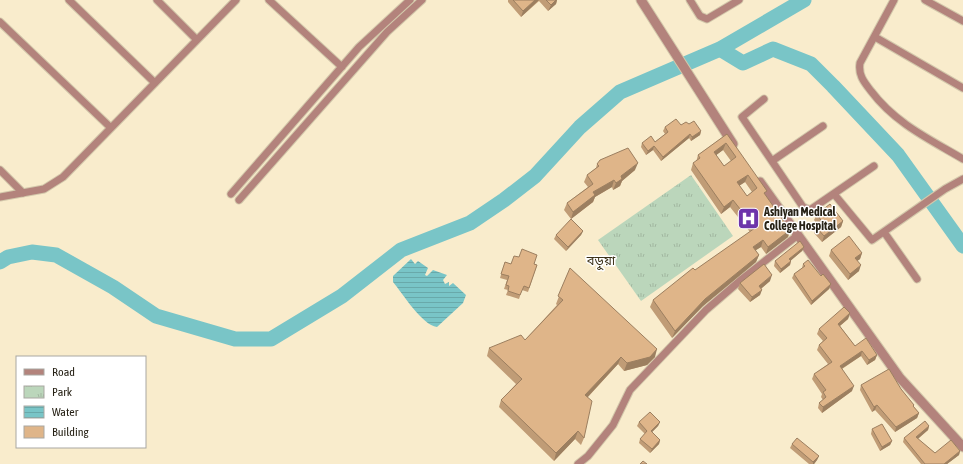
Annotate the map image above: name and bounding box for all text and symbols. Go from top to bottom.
place label: Ashiyan Medical College Hospital [763,205,837,233]
hospital icon: Ashiyan Medical College Hospital [735,206,761,232]
district label: বড়ুয়া [586,253,616,271]
legend [16,356,146,448]
text: Road [52,365,75,379]
text: Park [52,385,73,399]
text: Water [52,405,79,419]
text: Building [52,425,90,439]

